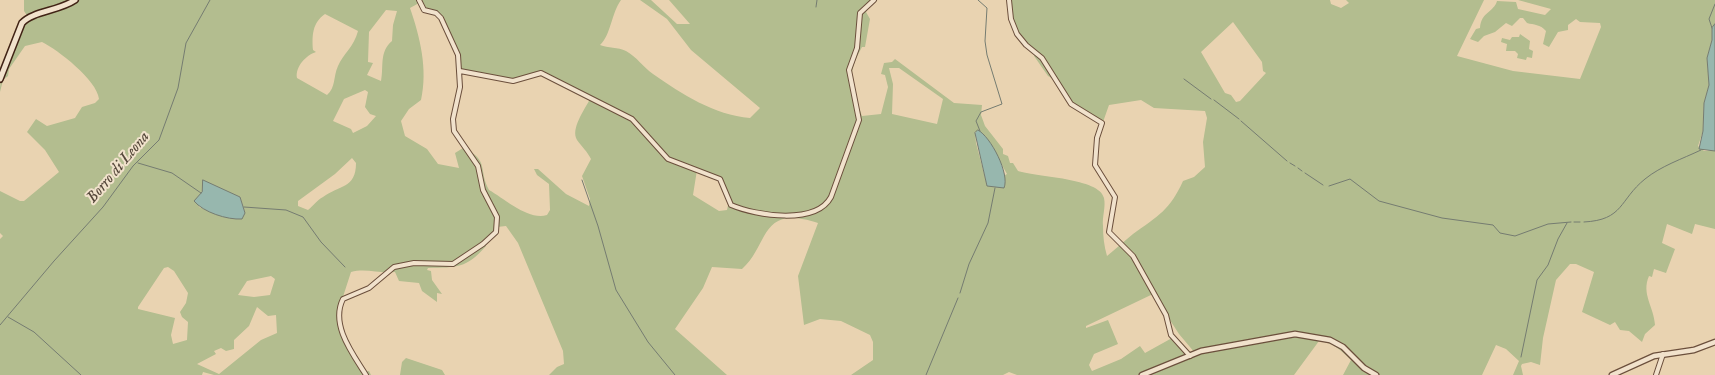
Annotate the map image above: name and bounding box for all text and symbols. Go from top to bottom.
water label: Borro di Leona [83,128,155,208]

